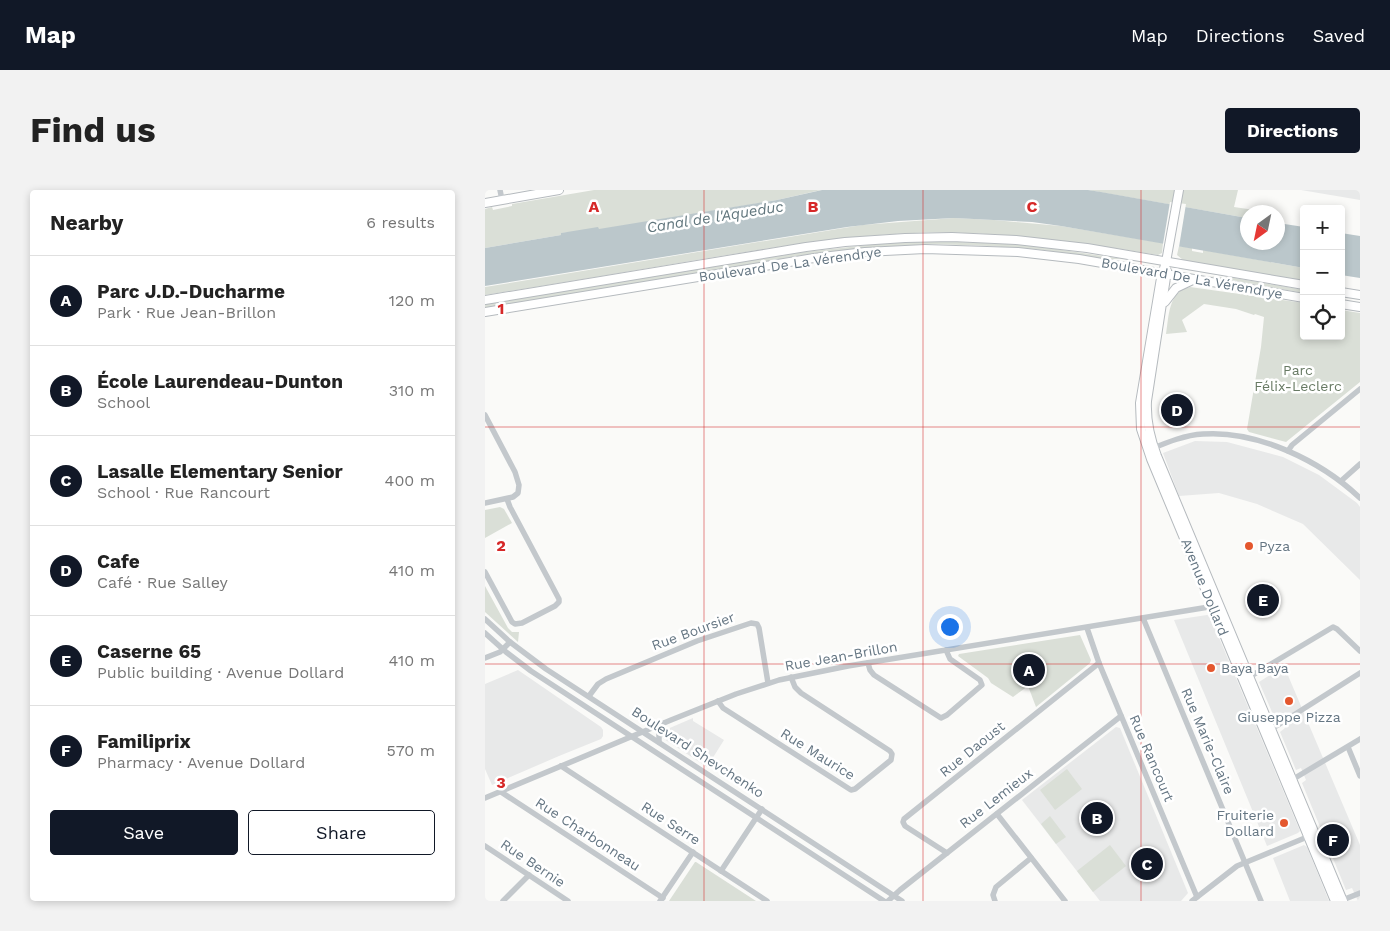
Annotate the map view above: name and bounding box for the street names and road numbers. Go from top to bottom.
street label: Boulevard De La Vérendrye [698,243,882,285]
street label: Boulevard De La Vérendrye [1100,254,1284,302]
street label: Avenue Dollard [1178,536,1232,638]
street label: Rue Boursier [649,608,737,653]
street label: Rue Jean-Brillon [783,638,899,674]
street label: Rue Marie-Claire [1178,685,1238,797]
street label: Boulevard Shevchenko [629,703,767,801]
street label: Rue Rancourt [1127,712,1178,804]
street label: Rue Daoust [936,718,1008,780]
street label: Rue Maurice [778,725,858,783]
street label: Rue Lemieux [956,765,1036,831]
street label: Rue Charbonneau [533,794,643,874]
street label: Rue Serre [639,798,703,848]
street label: Rue Bernie [498,836,568,890]

